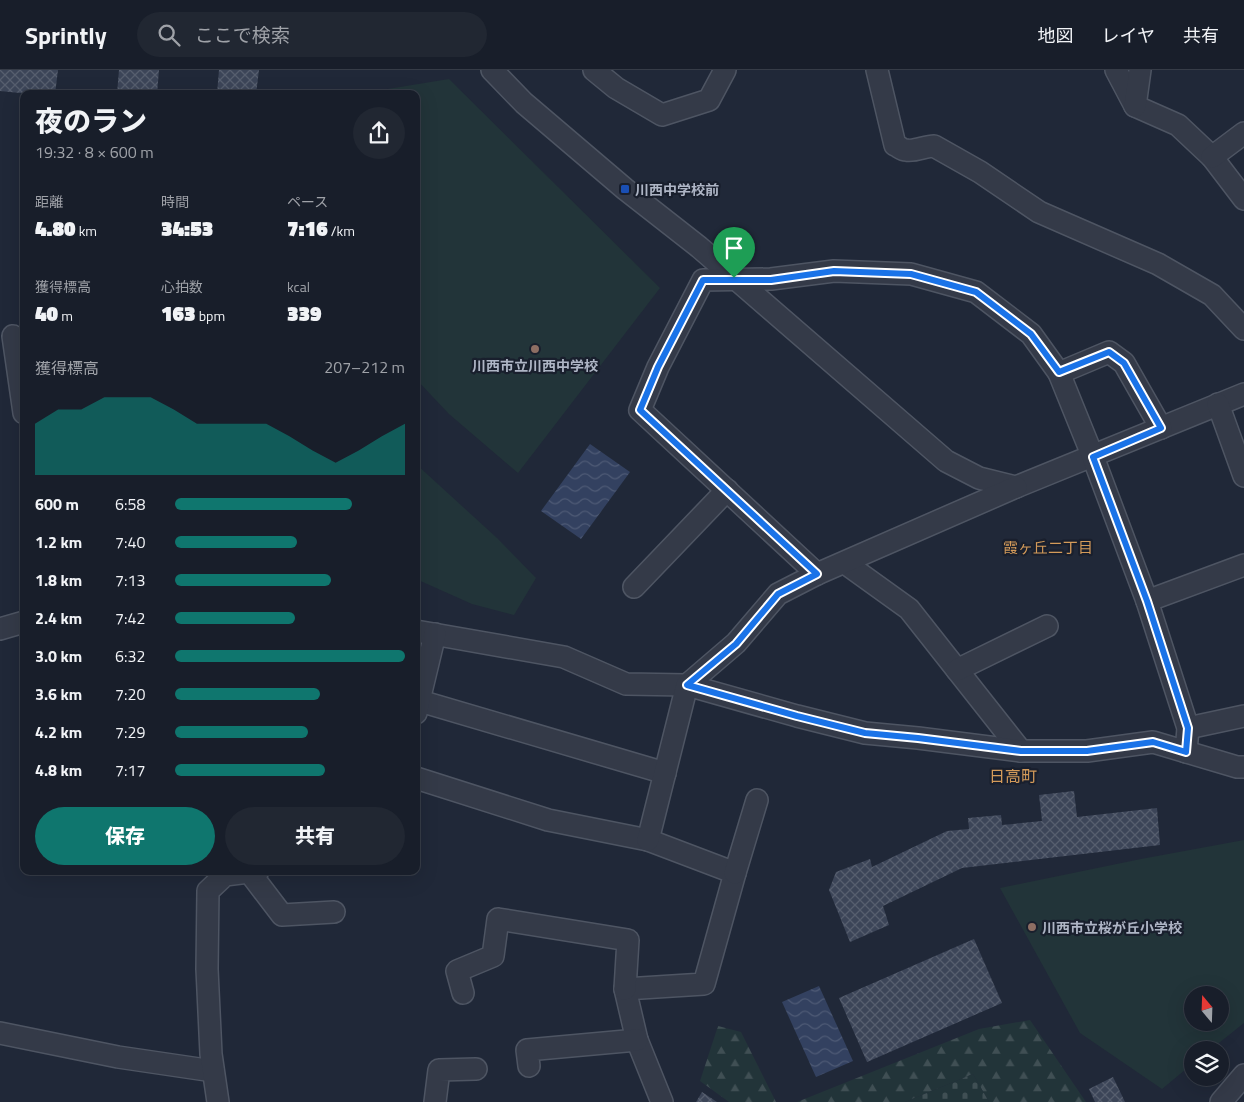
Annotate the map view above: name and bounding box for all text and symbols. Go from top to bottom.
search box [137,12,487,57]
text: Sprintly [25,17,107,53]
text: ここで検索 [195,20,290,49]
icon: search [155,21,183,49]
text: 地図 [1038,22,1074,49]
text: レイヤ [1102,22,1155,49]
text: 共有 [1183,22,1219,49]
text: 夜のラン [35,99,147,142]
button: share [353,107,405,159]
text: 19:32 · 8 × 600 m [35,140,154,164]
place label: 川西中学校前 [635,179,719,200]
marker: 川西中学校前 [619,183,631,195]
text: 距離 [35,191,63,212]
text: 時間 [161,191,189,212]
text: ペース [287,191,328,212]
text: 4.80 [35,212,76,244]
text: 34:53 [161,212,213,244]
text: 7:16 [287,212,328,244]
text: km [76,220,97,241]
text: /km [328,220,355,241]
pin [713,227,755,278]
icon: arrive [720,234,748,262]
text: 獲得標高 [35,276,91,297]
text: 心拍数 [161,276,203,297]
text: kcal [287,276,310,297]
text: 40 [35,297,58,329]
text: 163 [161,297,196,329]
text: 339 [287,297,322,329]
text: m [58,305,73,326]
text: bpm [196,305,225,326]
marker: 川西市立川西中学校 [529,343,541,355]
text: 207–212 m [324,355,405,379]
place label: 川西市立川西中学校 [472,355,598,376]
text: 獲得標高 [35,356,99,380]
text: 600 m [35,492,79,516]
text: 6:58 [115,492,145,516]
text: 1.2 km [35,530,82,554]
text: 7:40 [115,530,145,554]
district label: 霞ヶ丘二丁目 [1003,536,1093,559]
text: 1.8 km [35,568,82,592]
text: 7:13 [115,568,145,592]
text: 2.4 km [35,606,82,630]
text: 7:42 [115,606,145,630]
text: 3.0 km [35,644,82,668]
text: 6:32 [115,644,145,668]
text: 3.6 km [35,682,82,706]
text: 7:20 [115,682,145,706]
text: 4.2 km [35,720,82,744]
text: 7:29 [115,720,145,744]
text: 4.8 km [35,758,82,782]
text: 7:17 [115,758,145,782]
district label: 日高町 [989,764,1037,788]
button: 保存 [35,807,215,865]
button: 共有 [225,807,405,865]
place label: 川西市立桜が丘小学校 [1042,917,1182,938]
marker: 川西市立桜が丘小学校 [1026,921,1038,933]
north arrow [1184,986,1229,1031]
map controls [1184,986,1229,1086]
button: layers [1184,1041,1229,1086]

